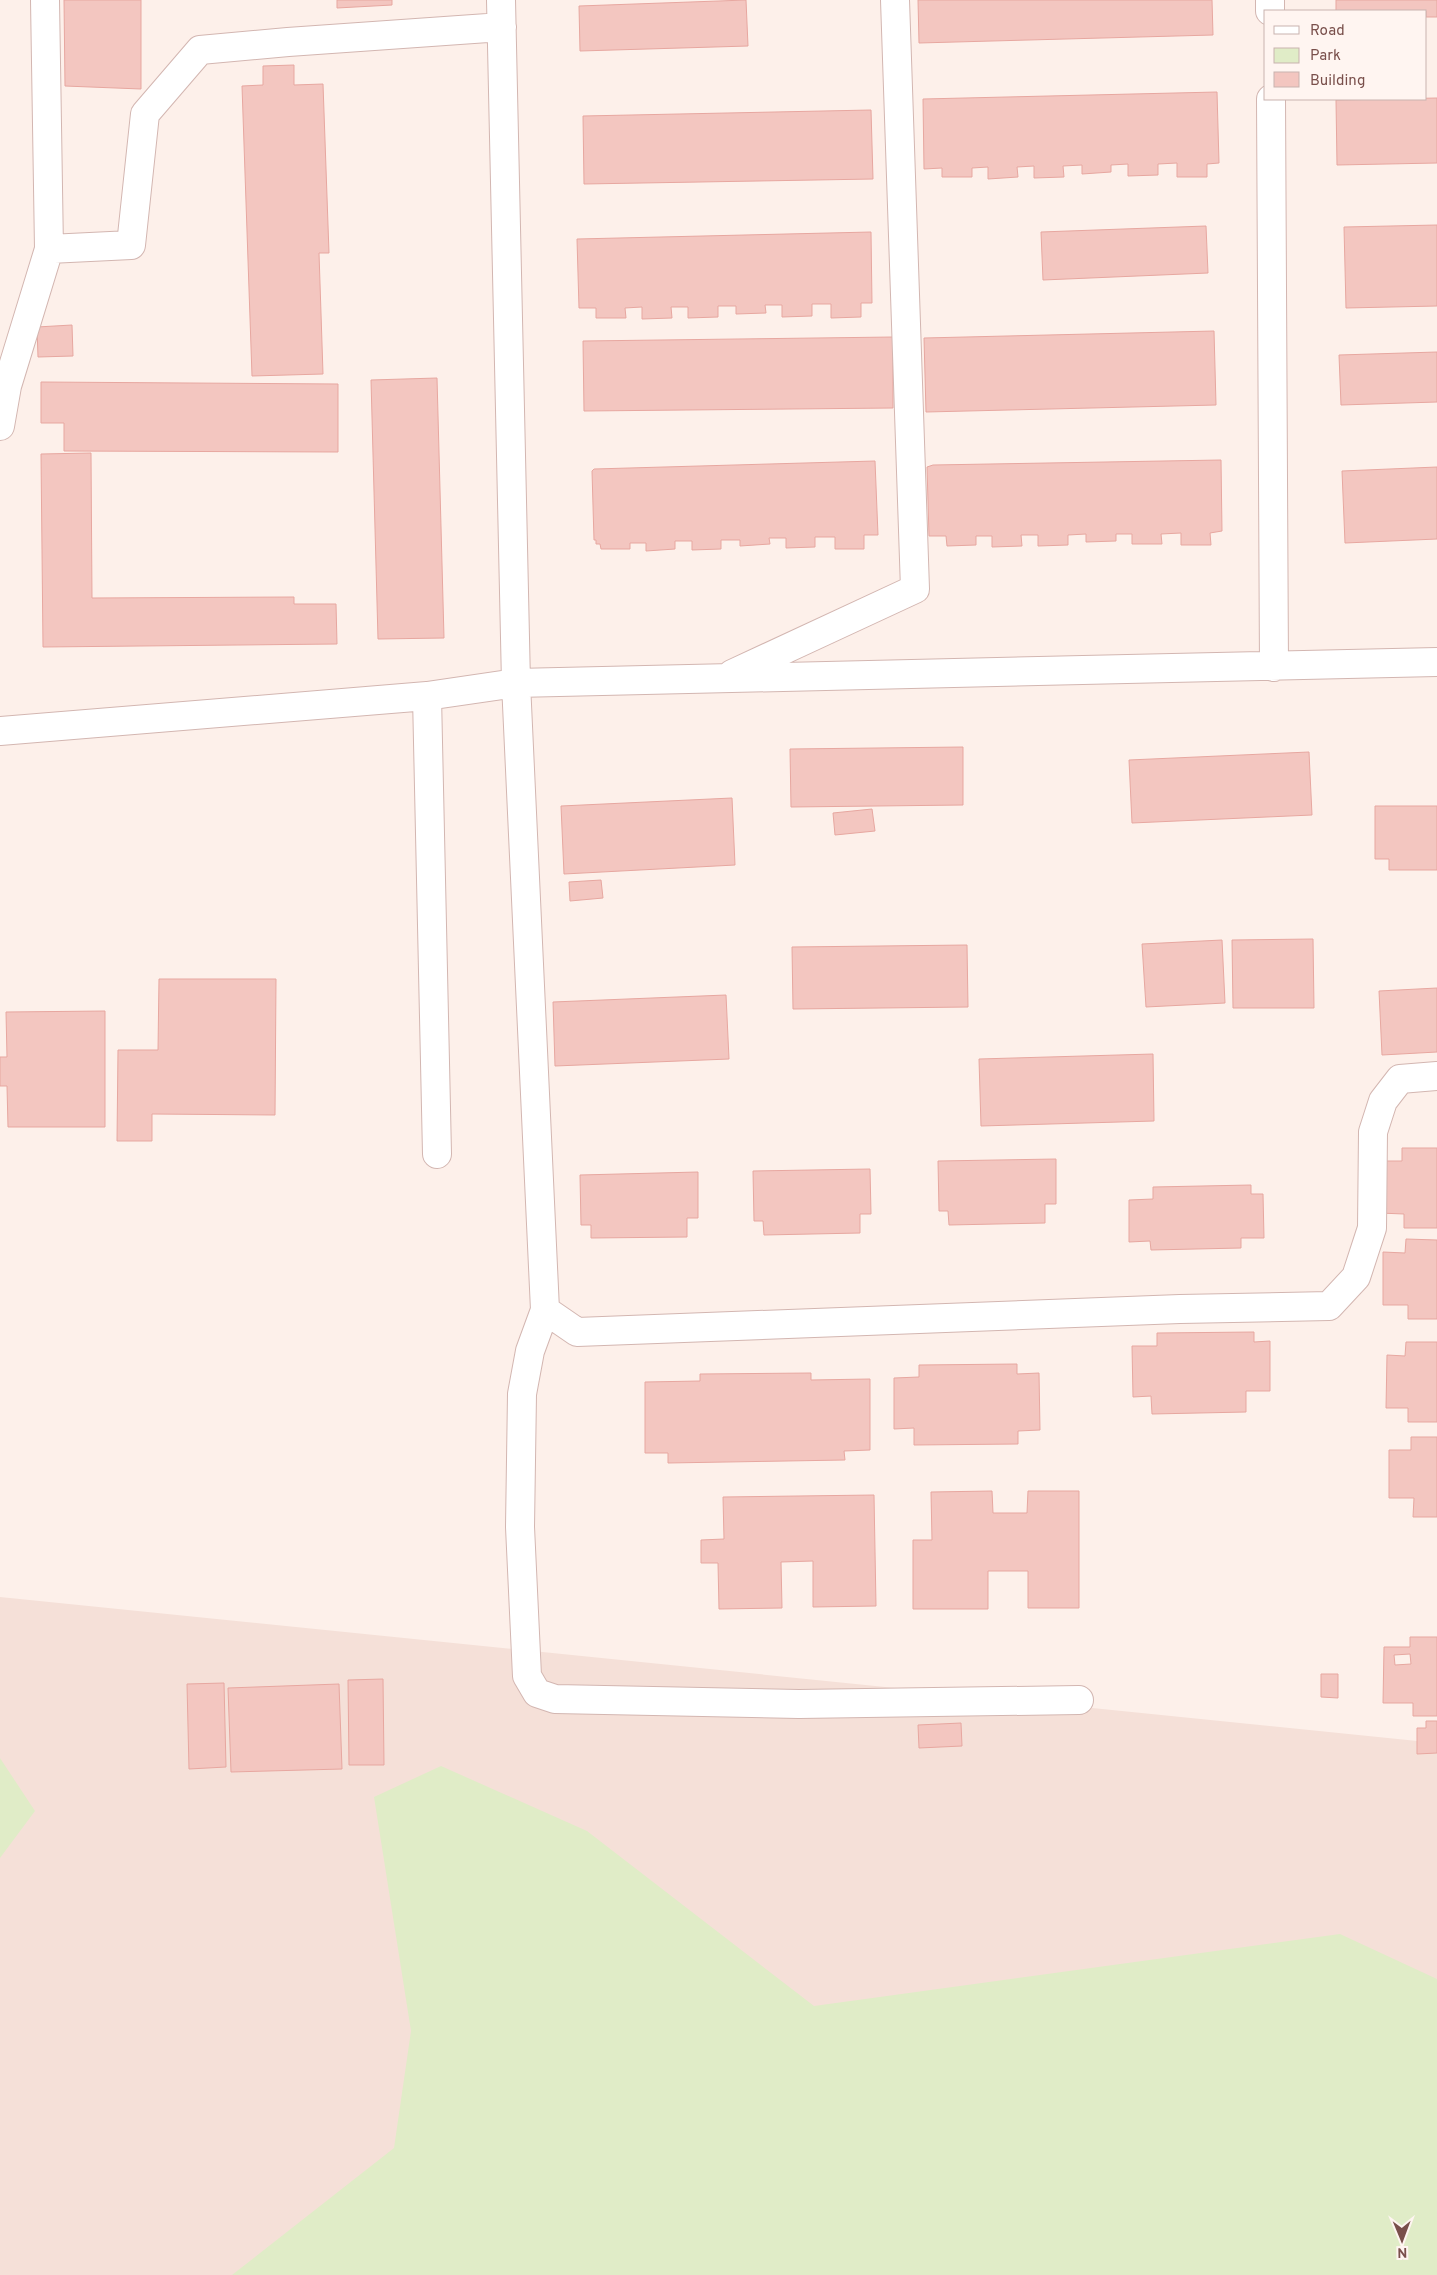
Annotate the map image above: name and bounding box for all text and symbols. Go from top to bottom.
legend [1264,10,1427,100]
text: Road [1310,22,1345,41]
text: Park [1310,47,1341,66]
text: Building [1310,72,1365,91]
north arrow [1377,2215,1427,2265]
text: N [1397,2243,1407,2260]

